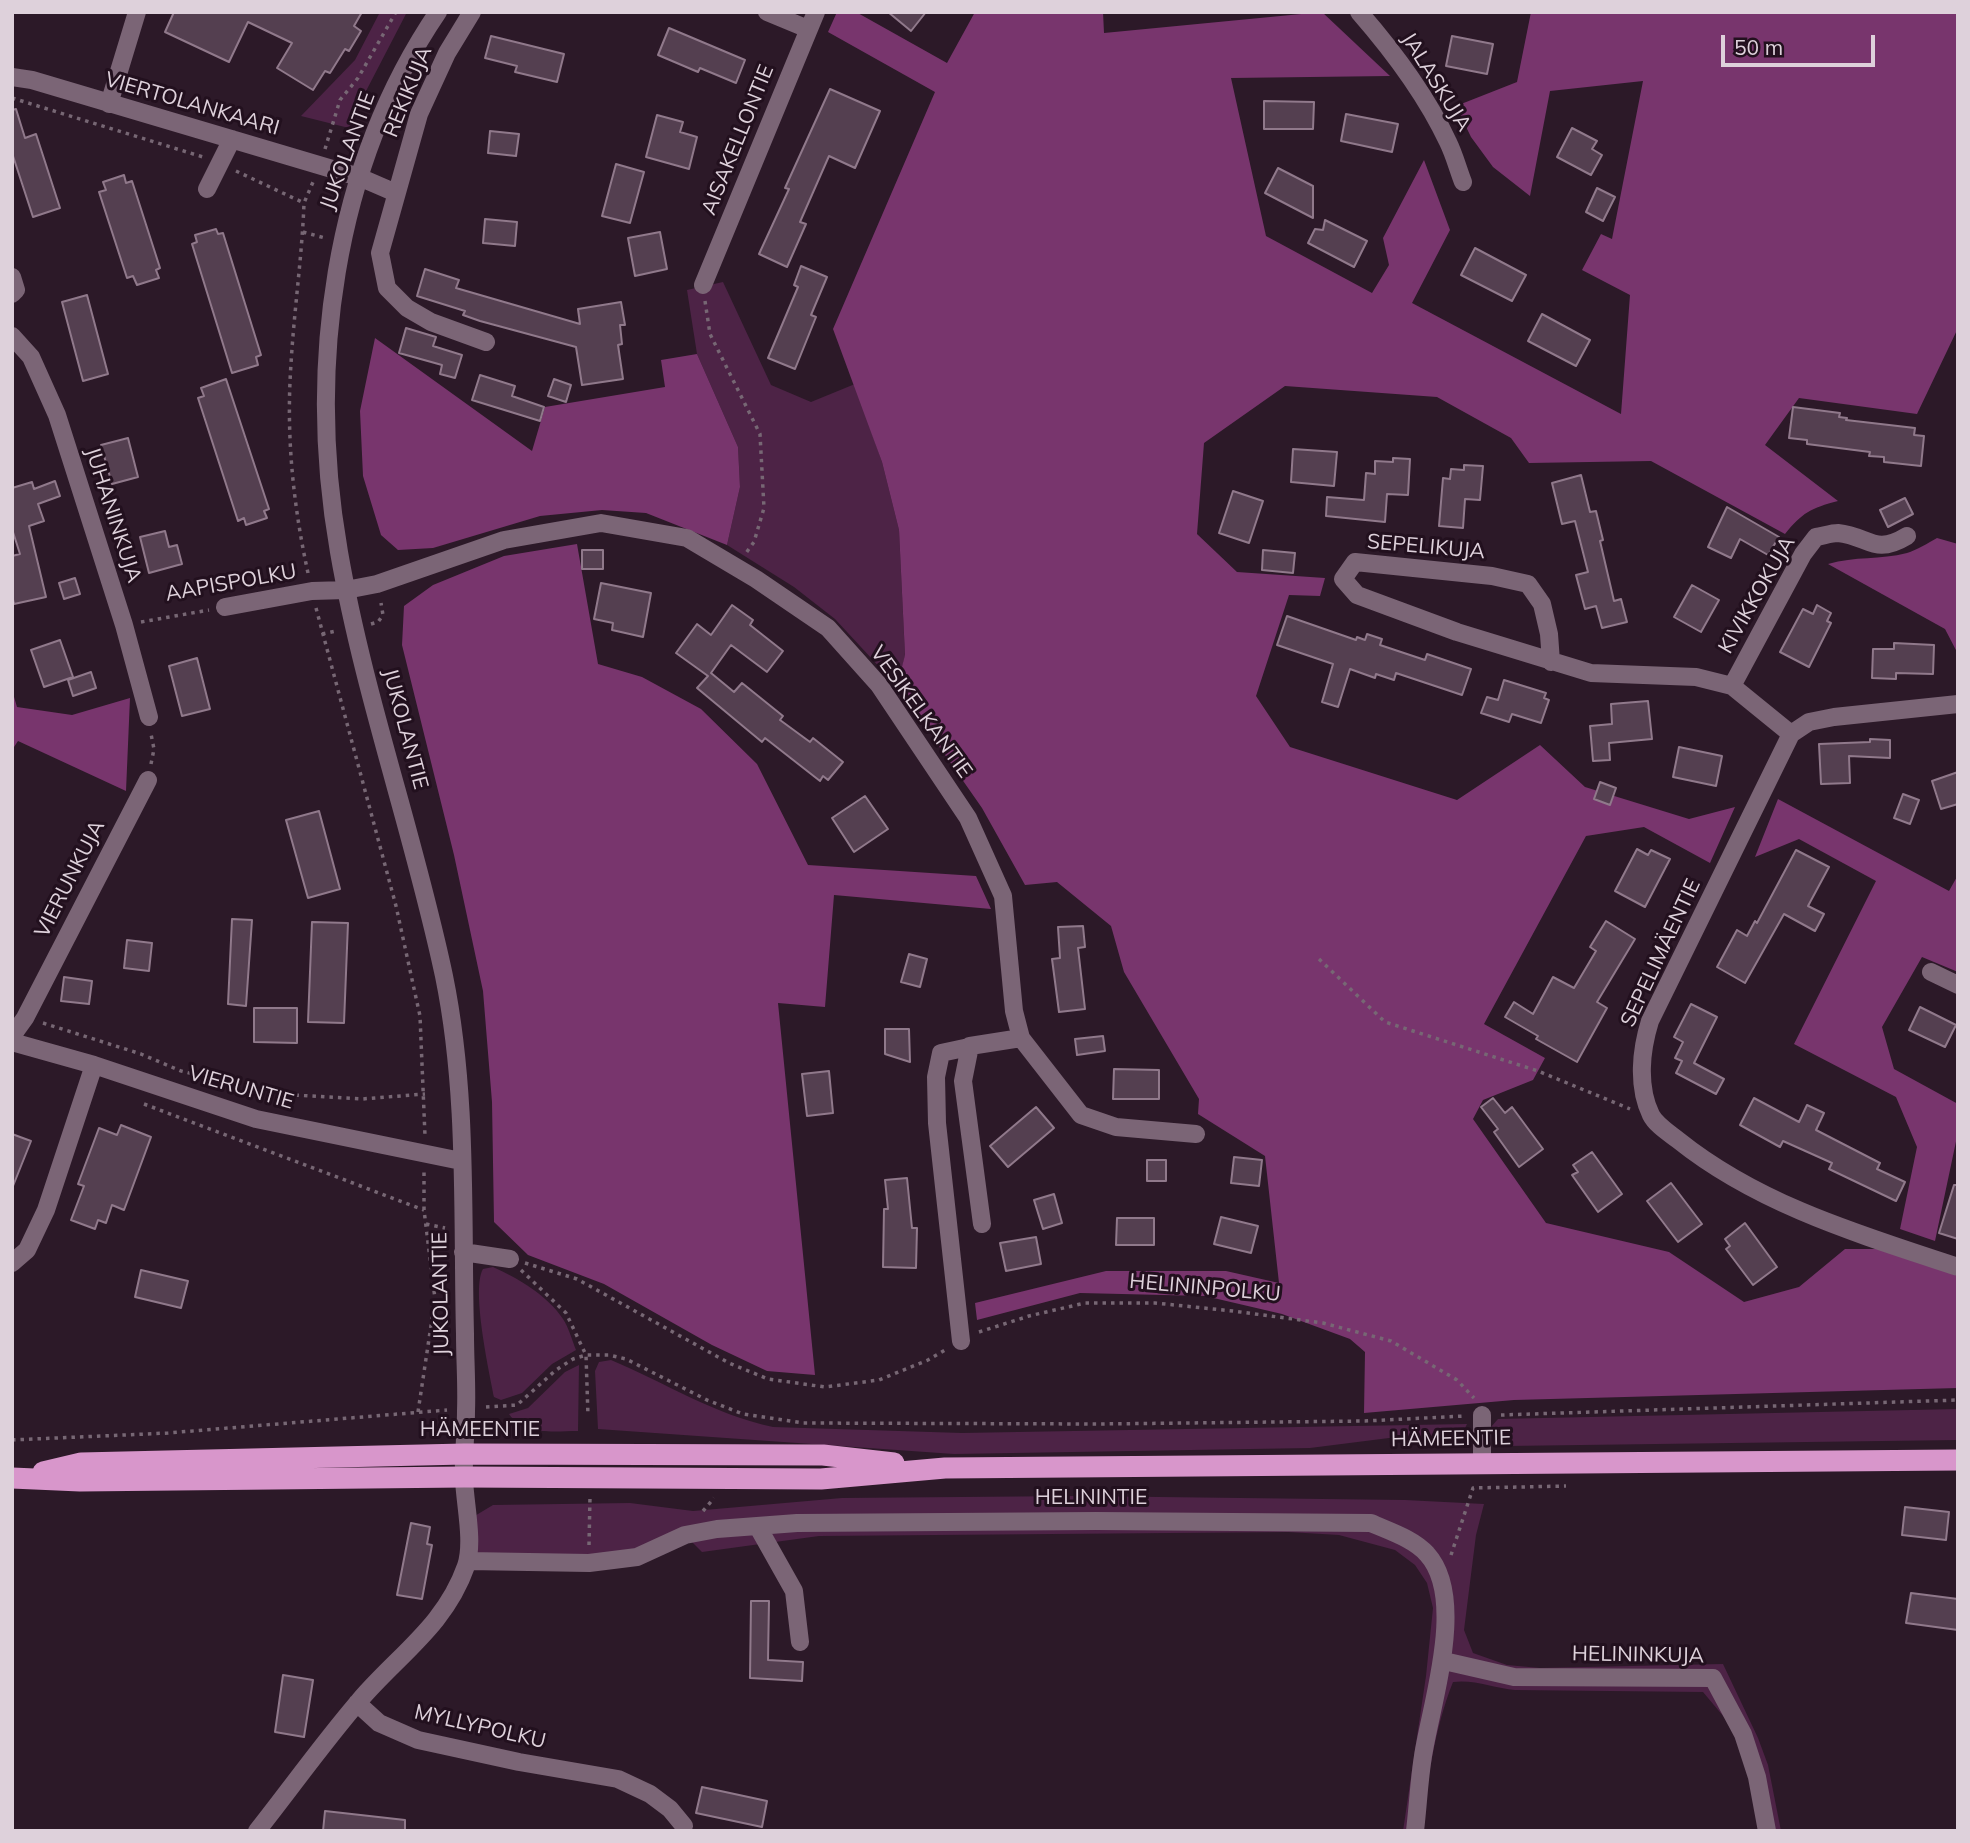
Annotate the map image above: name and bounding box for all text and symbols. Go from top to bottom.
scale bar [1725,21,1879,65]
street label: JALASKUJA [1396,28,1476,136]
text: 50 m [1734,34,1783,60]
street label: REKIKUJA [378,43,438,141]
street label: AISAKELLONTIE [696,61,780,219]
street label: VIERTOLANKAARI [102,67,282,141]
street label: JUKOLANTIE [315,89,381,213]
street label: JUHANINKUJA [79,444,147,586]
street label: SEPELIKUJA [1366,529,1486,565]
street label: KIVIKKOKUJA [1713,532,1801,658]
street label: AAPISPOLKU [163,559,299,607]
street label: VESIKELKANTIE [865,641,977,783]
street label: JUKOLANTIE [377,666,433,792]
street label: VIERUNKUJA [30,816,110,942]
street label: SEPELIMÄENTIE [1616,875,1706,1031]
street label: VIERUNTIE [185,1061,297,1115]
street label: JUKOLANTIE [427,1232,455,1356]
street label: HELININPOLKU [1128,1269,1282,1307]
street label: HÄMEENTIE [420,1417,540,1443]
street label: HÄMEENTIE [1391,1425,1511,1453]
street label: HELININTIE [1035,1485,1147,1511]
street label: HELININKUJA [1572,1641,1704,1669]
street label: MYLLYPOLKU [412,1700,548,1754]

